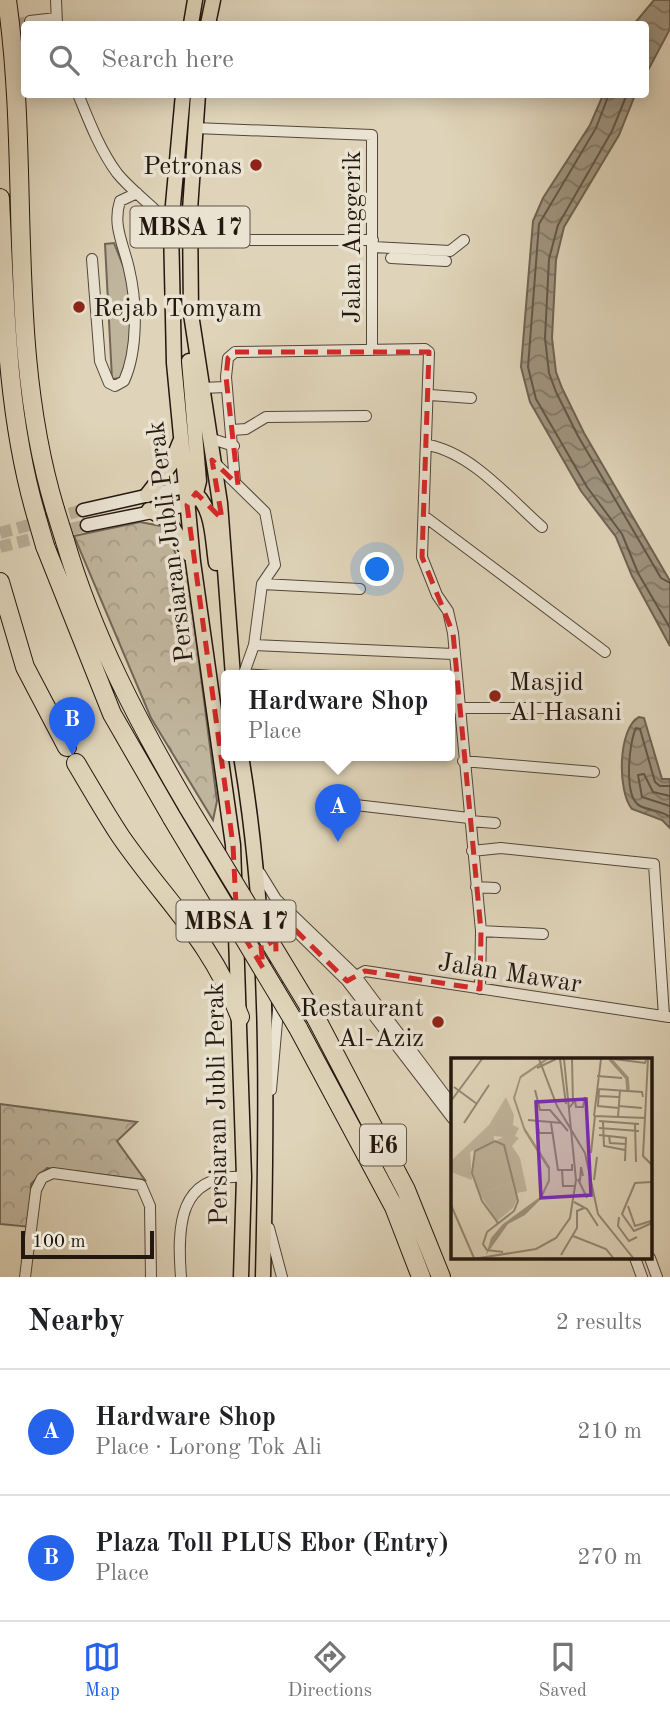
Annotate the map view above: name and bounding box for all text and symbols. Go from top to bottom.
search box [21,21,649,98]
icon: search [45,41,83,79]
text: Search here [101,47,234,73]
street label: Jalan Anggerik [340,150,366,324]
place label: Petronas [143,154,242,180]
marker: Petronas [248,157,264,173]
road number: MBSA 17 [130,207,249,248]
place label: Rejab Tomyam [93,296,262,322]
marker: Rejab Tomyam [71,299,87,315]
street label: Persiaran Jubli Perak [143,420,199,664]
your location [360,552,394,586]
popup [221,670,455,761]
place label: Masjid Al Hasani [509,670,622,726]
marker: Masjid Al Hasani [487,688,503,704]
text: Hardware Shop [248,689,428,715]
pin: B [49,697,95,755]
text: Place [248,720,301,743]
pin: A [315,784,361,842]
road number: MBSA 17 [176,901,296,942]
street label: Jalan Mawar [436,950,584,998]
street label: Persiaran Jubli Perak [203,982,233,1226]
place label: Restaurant Al-Aziz [300,996,424,1052]
marker: Restaurant Al-Aziz [430,1014,446,1030]
inset map [451,1058,652,1260]
road number: E6 [360,1125,406,1166]
scale bar [21,1228,154,1260]
text: 100 m [32,1233,85,1252]
text: Nearby [28,1307,125,1337]
text: 2 results [556,1311,642,1334]
text: Hardware Shop [95,1405,276,1431]
text: A [42,1420,60,1443]
text: 210 m [577,1420,642,1443]
text: Place · Lorong Tok Ali [95,1436,322,1459]
text: Plaza Toll PLUS Ebor (Entry) [95,1531,449,1557]
text: B [43,1546,59,1569]
text: 270 m [577,1546,642,1569]
text: Place [95,1562,149,1585]
tab: Map [83,1638,121,1703]
tab: Directions [288,1638,372,1703]
tab: Saved [538,1638,587,1703]

